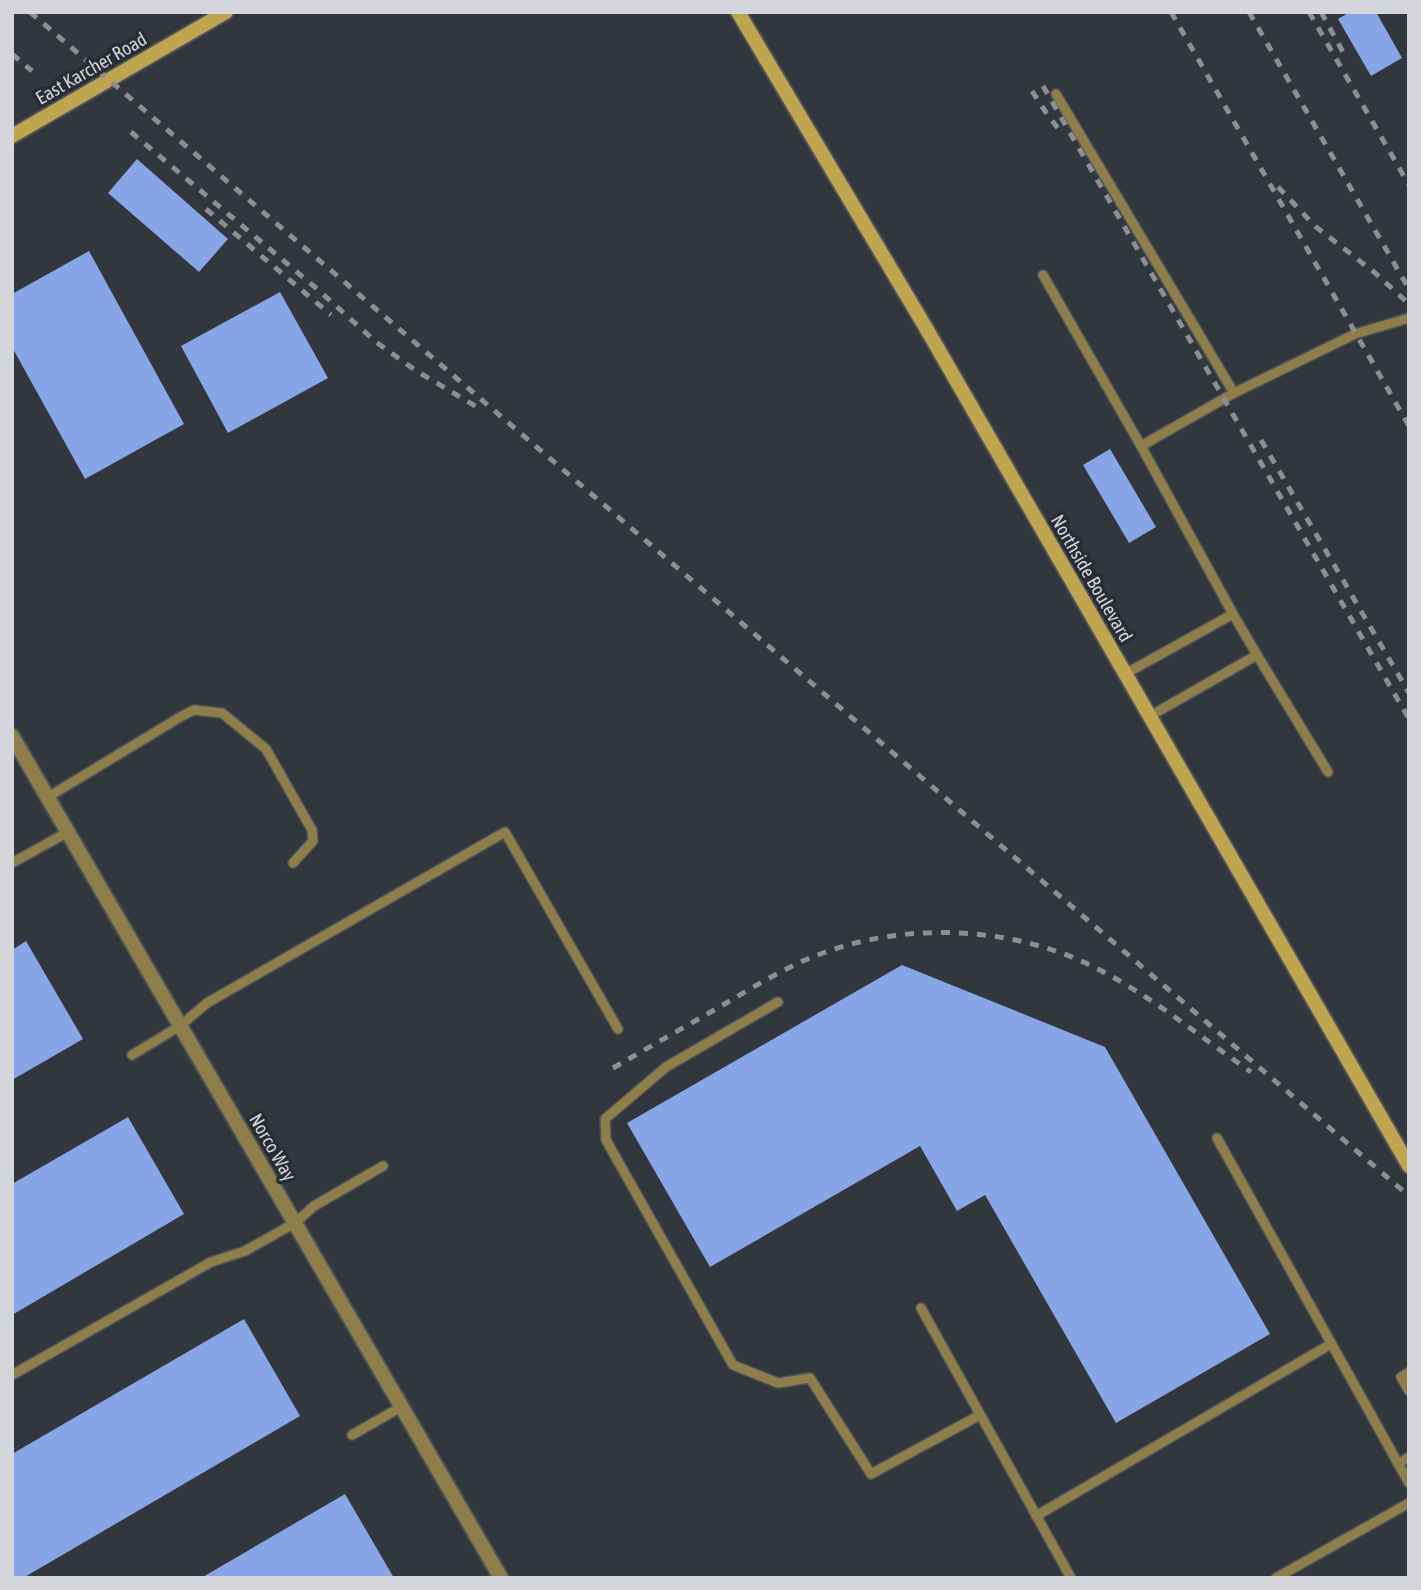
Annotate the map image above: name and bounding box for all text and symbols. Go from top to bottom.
street label: East Karcher Road [32,27,150,109]
street label: Northside Boulevard [1047,511,1137,645]
street label: Norco Way [245,1109,301,1185]

